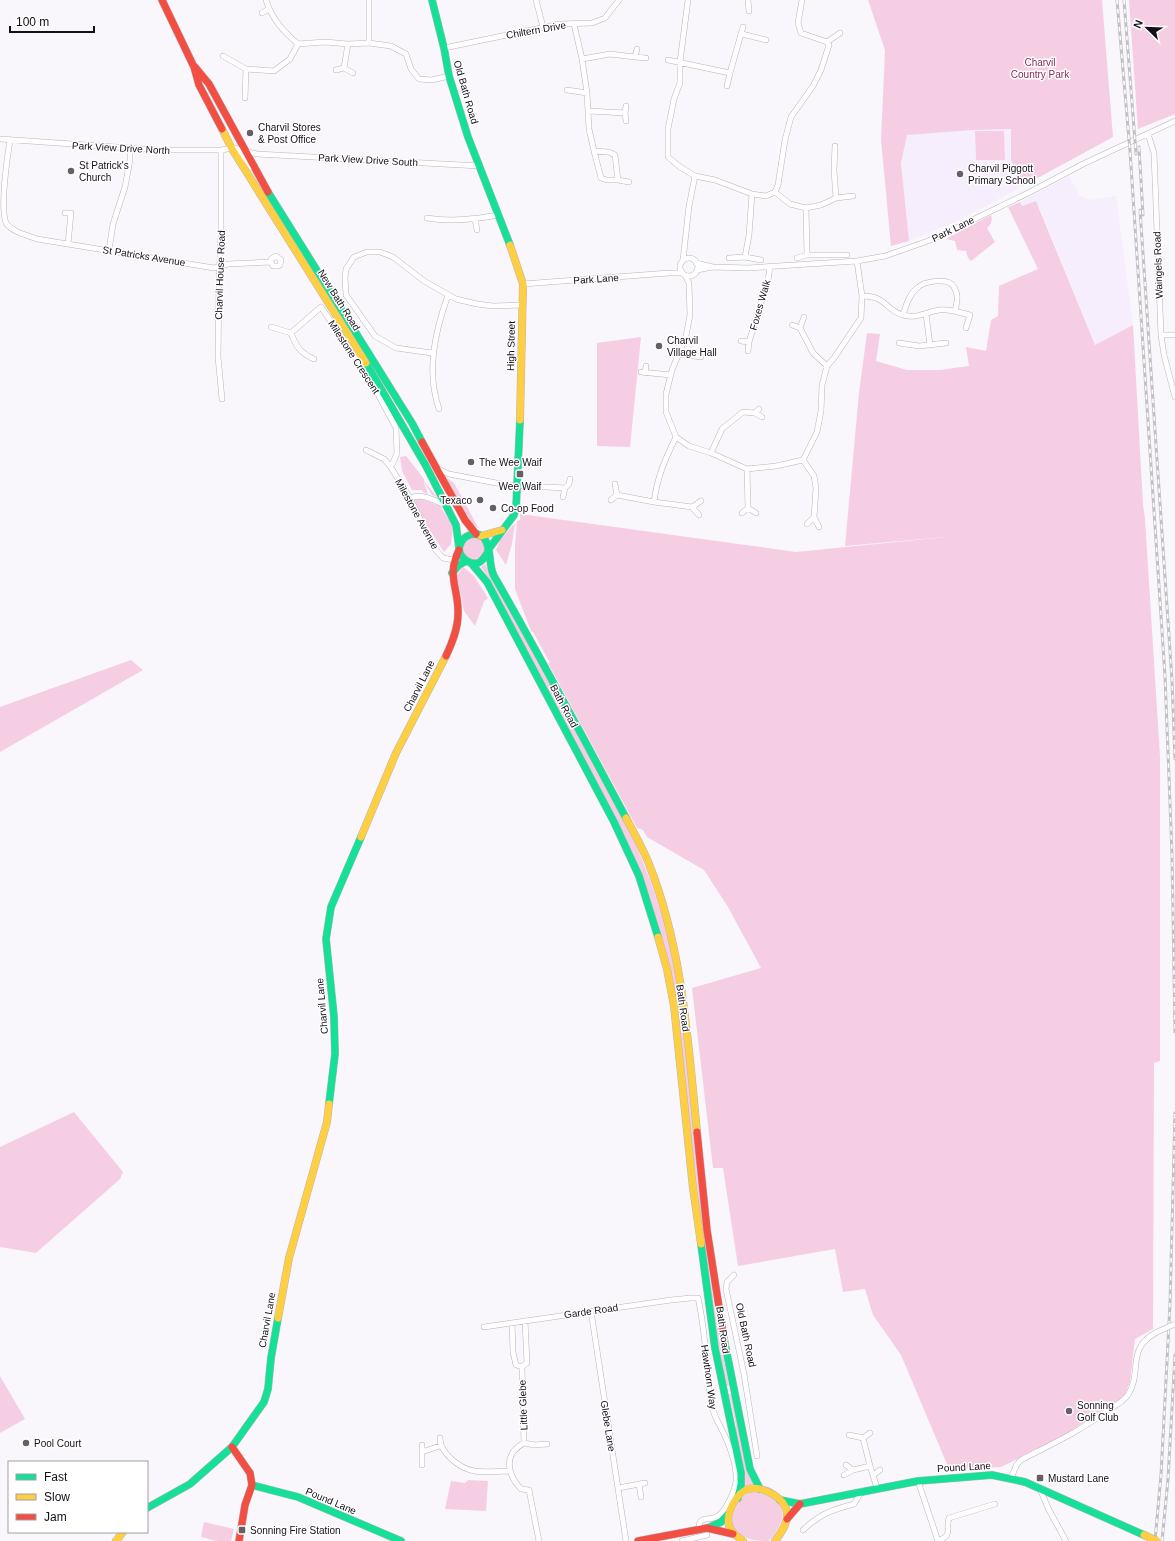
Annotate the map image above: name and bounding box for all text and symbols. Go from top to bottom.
scale bar [10,8,94,34]
north arrow [1127,8,1167,48]
text: 100 m [16,15,49,29]
text: N [1131,18,1145,30]
street label: Chiltern Drive [505,19,567,41]
park label: Charvil Country Park [1011,57,1070,80]
street label: Old Bath Road [452,59,480,125]
place label: Charvil Stores & Post Office [258,122,321,145]
marker: Charvil Stores & Post Office [245,128,255,138]
street label: Park View Drive North [72,140,170,156]
street label: Park View Drive South [318,152,418,168]
place label: St Patrick's Church [79,160,129,183]
place label: Charvil Piggott Primary School [968,163,1036,186]
marker: St Patrick's Church [66,166,76,176]
marker: Charvil Piggott Primary School [955,169,965,179]
street label: Park Lane [930,214,976,244]
street label: Charvil House Road [213,230,227,320]
street label: Waingels Road [1151,231,1165,299]
street label: St Patricks Avenue [102,244,187,268]
street label: New Bath Road [316,267,362,333]
street label: Park Lane [573,272,620,286]
street label: Foxes Walk [748,278,773,331]
street label: Milestone Crescent [326,318,382,396]
street label: High Street [505,321,517,371]
place label: Charvil Village Hall [667,335,717,358]
marker: Charvil Village Hall [654,341,664,351]
marker: The Wee Waif [466,457,476,467]
place label: The Wee Waif [479,457,542,468]
marker: Wee Waif [515,469,525,479]
street label: Milestone Avenue [393,477,441,551]
place label: Wee Waif [499,481,542,492]
place label: Texaco [440,495,472,506]
marker: Texaco [475,495,485,505]
marker: Co-op Food [488,503,498,513]
place label: Co-op Food [501,503,554,514]
street label: Charvil Lane [401,658,437,714]
street label: Bath Road [548,683,580,729]
street label: Charvil Lane [314,977,330,1034]
street label: Bath Road [674,984,692,1032]
street label: Charvil Lane [257,1291,277,1349]
street label: Garde Road [563,1302,619,1320]
street label: Old Bath Road [734,1302,758,1368]
street label: Bath Road [714,1306,732,1354]
street label: Hawthorn Way [699,1344,719,1410]
street label: Little Glebe [517,1379,529,1430]
street label: Glebe Lane [599,1400,618,1453]
place label: Sonning Golf Club [1077,1400,1119,1423]
marker: Sonning Golf Club [1064,1406,1074,1416]
marker: Pool Court [21,1438,31,1448]
place label: Pool Court [34,1438,81,1449]
street label: Pound Lane [937,1460,992,1474]
legend [8,1461,148,1533]
text: Fast [44,1470,68,1484]
marker: Mustard Lane [1035,1473,1045,1483]
place label: Mustard Lane [1048,1473,1110,1484]
street label: Pound Lane [304,1485,358,1517]
text: Slow [44,1490,70,1504]
text: Jam [44,1510,67,1524]
marker: Sonning Fire Station [237,1525,247,1535]
place label: Sonning Fire Station [250,1525,341,1536]

